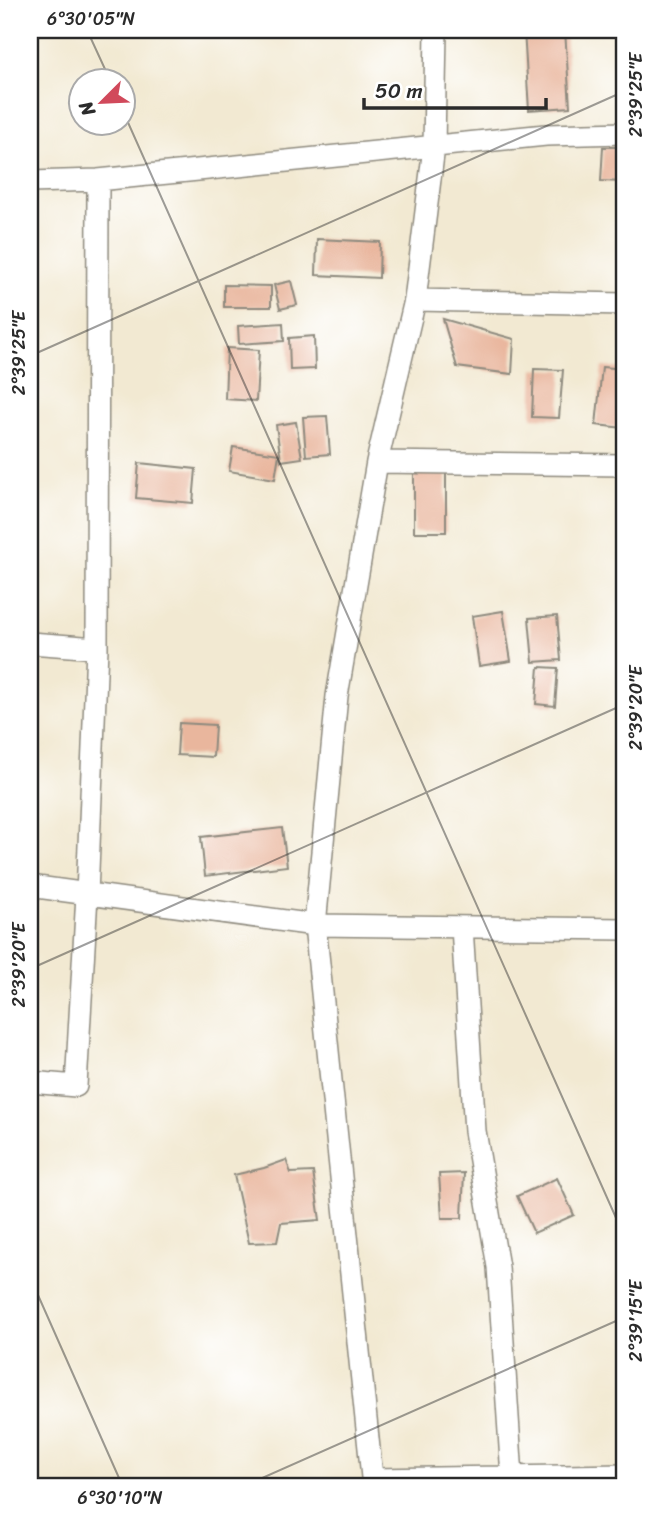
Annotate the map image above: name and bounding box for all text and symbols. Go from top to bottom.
text: 6°30'05"N [47,3,136,35]
text: 2°39'25"E [620,52,652,137]
north arrow [66,66,136,136]
scale bar [364,66,546,110]
text: 50 m [375,72,423,110]
text: N [69,95,105,122]
text: 2°39'25"E [3,310,35,395]
text: 2°39'20"E [620,665,652,750]
text: 2°39'20"E [3,922,35,1007]
text: 2°39'15"E [620,1279,652,1362]
text: 6°30'10"N [78,1482,163,1514]

